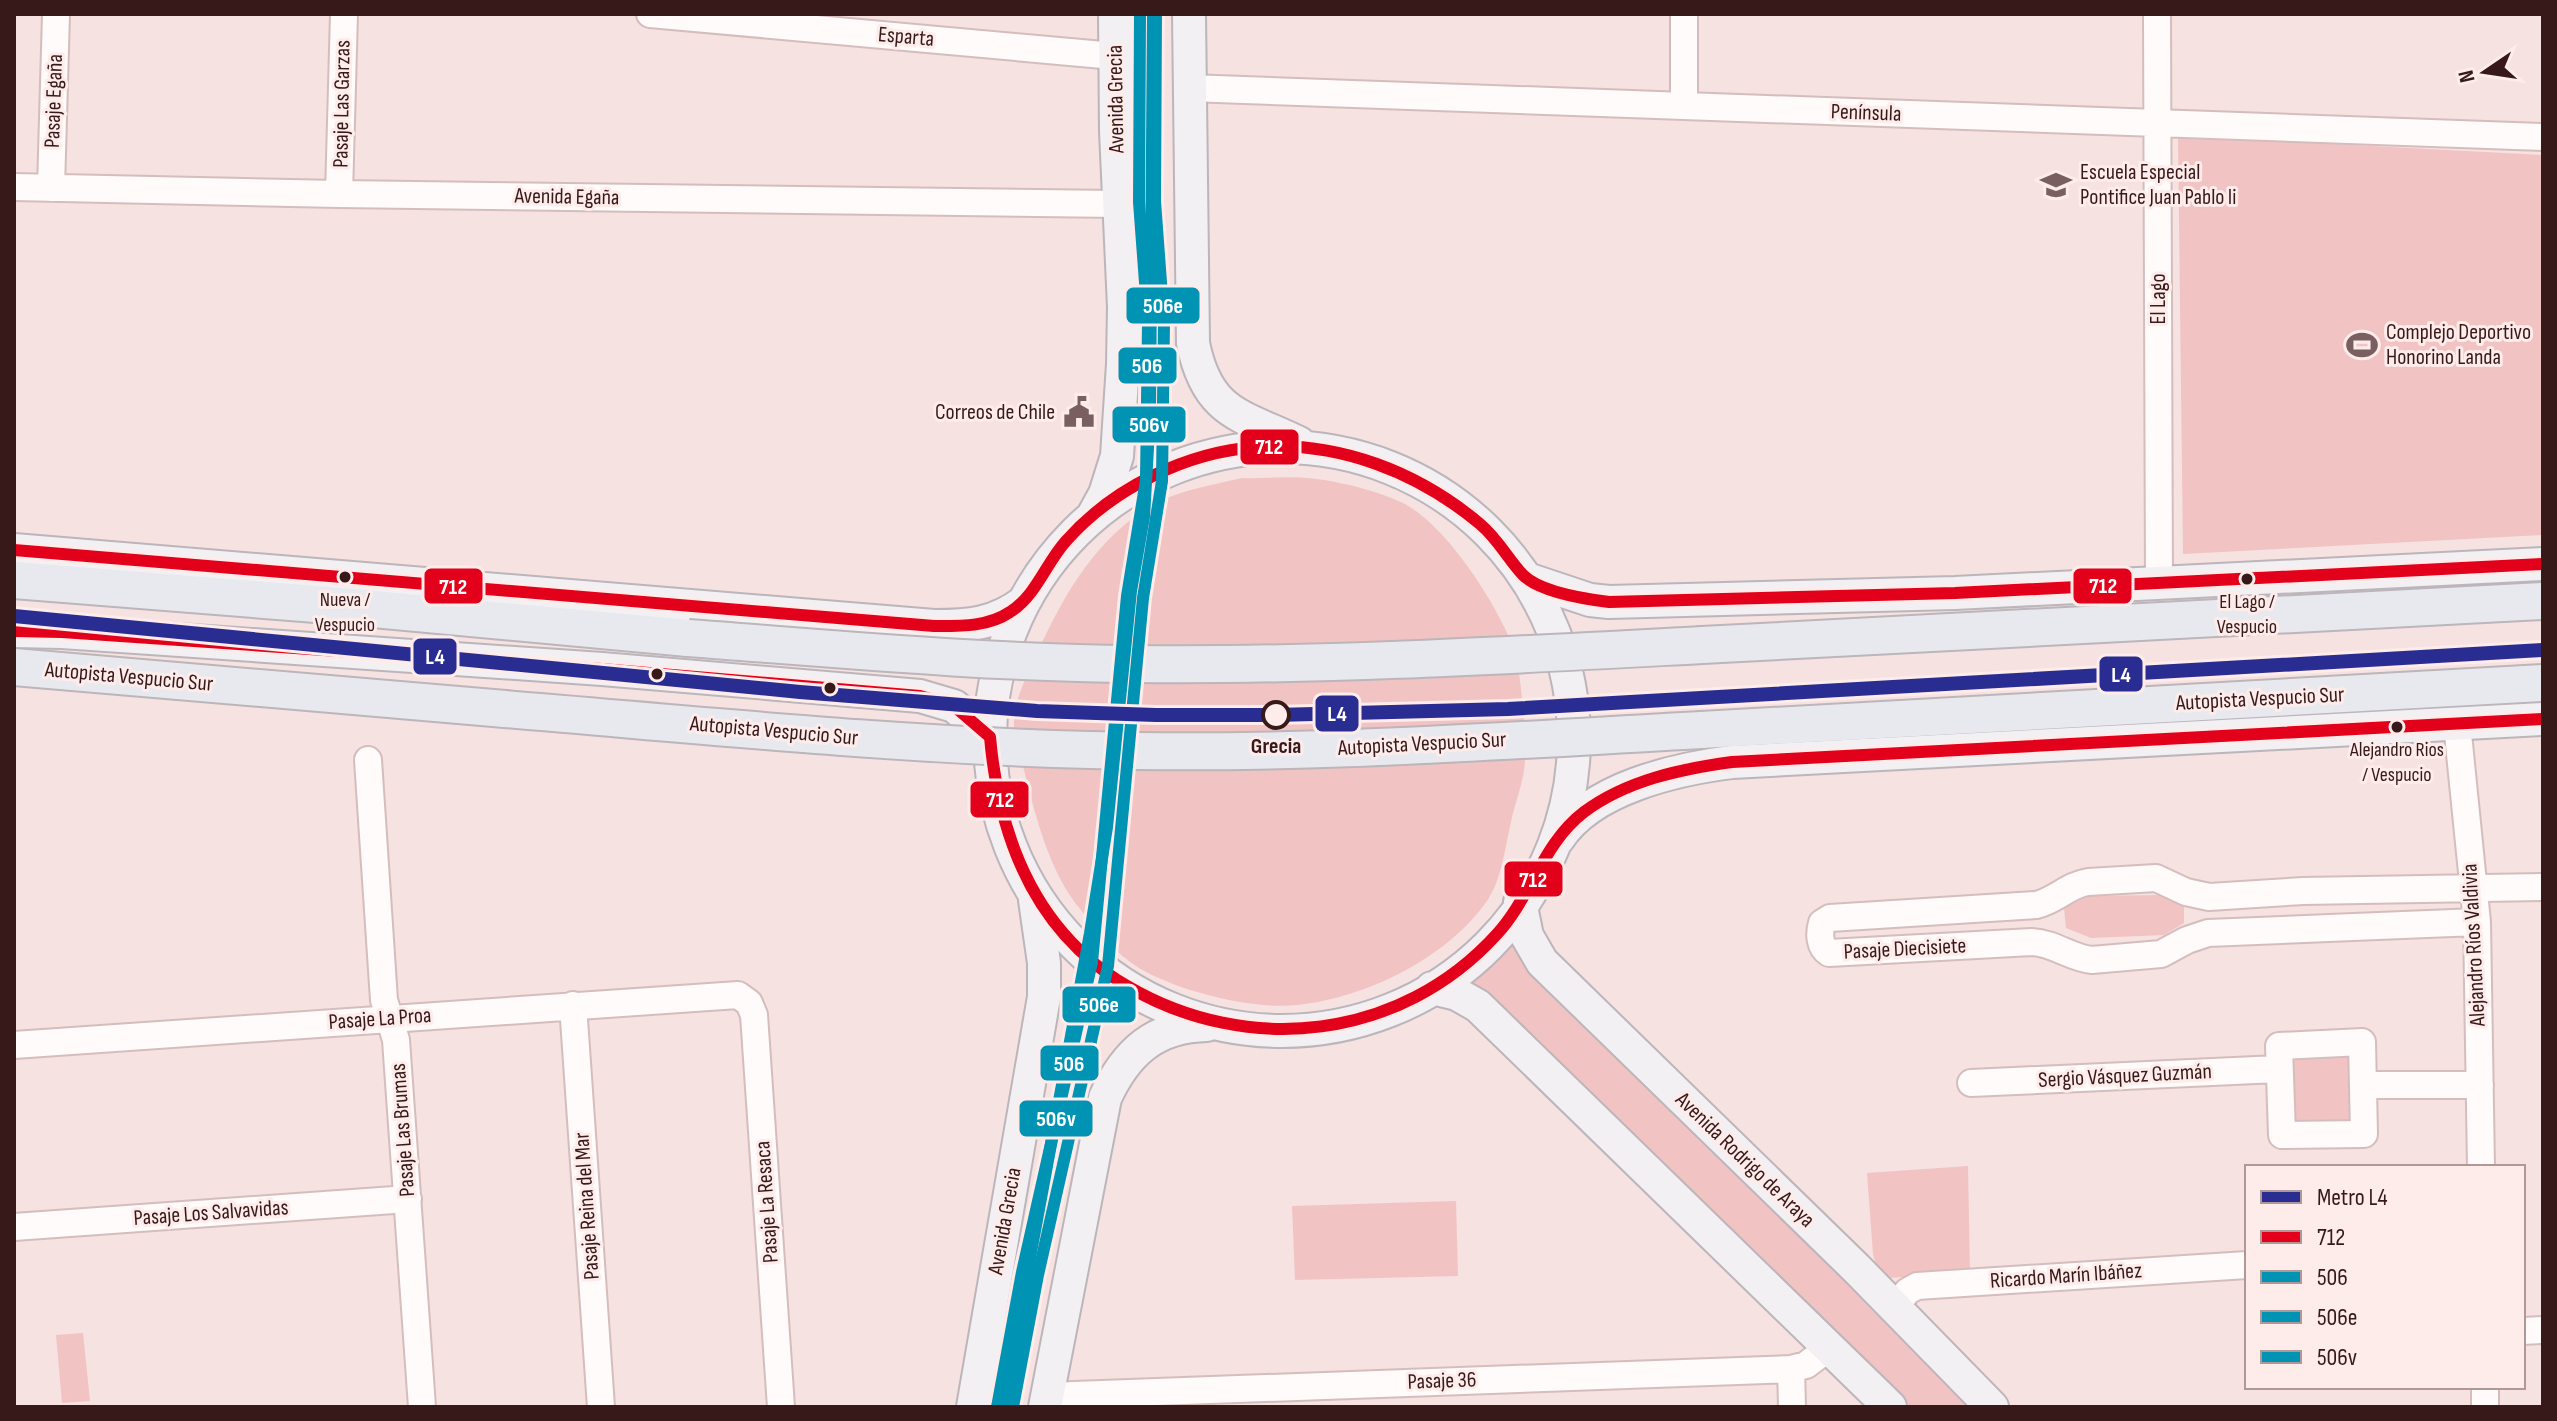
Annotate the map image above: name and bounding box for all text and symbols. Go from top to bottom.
street label: Esparta [877,21,935,53]
north arrow [2445,32,2525,112]
street label: Pasaje Las Garzas [327,40,357,168]
street label: Avenida Grecia [1102,45,1130,154]
street label: Pasaje Egaña [39,54,69,148]
text: N [2452,67,2481,85]
street label: Península [1830,98,1902,128]
place label: Escuela Especial Pontifice Juan Pablo Ii [2080,159,2236,211]
school or university icon: Escuela Especial Pontifice Juan Pablo Ii [2039,168,2073,202]
street label: Avenida Egaña [513,183,620,211]
street label: El Lago [2145,273,2172,325]
line badge: 506e [1125,286,1201,325]
text: 506e [1143,293,1183,320]
place label: Complejo Deportivo Honorino Landa [2386,319,2531,371]
sports icon: Complejo Deportivo Honorino Landa [2345,328,2379,362]
line badge: 506 [1117,346,1178,385]
text: 506 [1132,353,1162,380]
public building icon: Correos de Chile [1062,395,1096,429]
place label: Correos de Chile [935,399,1055,426]
line badge: 506v [1111,405,1187,444]
text: 506v [1129,412,1169,439]
line badge: 712 [1239,428,1300,466]
text: 712 [1255,434,1283,461]
line badge: 712 [423,567,484,605]
line badge: 712 [2072,567,2133,605]
marker: Nueva / Vespucio [337,569,353,585]
marker: El Lago / Vespucio [2239,571,2255,587]
text: 712 [2089,573,2117,600]
text: 712 [439,574,467,601]
place label: Nueva / Vespucio [315,588,375,637]
place label: El Lago / Vespucio [2217,590,2277,639]
line badge: L4 [412,637,458,676]
text: L4 [425,644,445,671]
line badge: L4 [2098,655,2144,693]
street label: Autopista Vespucio Sur [43,656,214,698]
text: L4 [2111,662,2131,689]
unlabelled marker [649,666,665,682]
unlabelled marker [822,680,838,696]
street label: Autopista Vespucio Sur [2174,681,2345,717]
line badge: L4 [1314,694,1360,733]
marker: Grecia [1262,701,1290,729]
text: L4 [1327,701,1347,728]
street label: Autopista Vespucio Sur [688,710,859,752]
marker: Alejandro Rios / Vespucio [2389,719,2405,735]
street label: Autopista Vespucio Sur [1336,726,1507,762]
place label: Grecia [1251,733,1301,760]
place label: Alejandro Rios / Vespucio [2349,738,2444,787]
line badge: 712 [969,780,1030,819]
text: 712 [986,787,1014,814]
line badge: 712 [1503,860,1564,898]
street label: Alejandro Ríos Valdivia [2456,863,2492,1028]
text: 712 [1519,867,1547,894]
street label: Pasaje Diecisiete [1843,932,1967,966]
line badge: 506e [1061,985,1137,1024]
text: 506e [1079,992,1119,1019]
street label: Pasaje La Proa [328,1002,432,1036]
line badge: 506 [1039,1044,1100,1082]
text: 506 [1054,1051,1084,1078]
street label: Sergio Vásquez Guzmán [2038,1058,2212,1094]
street label: Pasaje Las Brumas [385,1062,421,1198]
street label: Avenida Rodrigo de Araya [1669,1086,1820,1233]
line badge: 506v [1018,1099,1094,1138]
text: 506v [1036,1106,1076,1133]
street label: Pasaje Reina del Mar [568,1131,606,1281]
street label: Pasaje La Resaca [749,1140,785,1264]
street label: Avenida Grecia [982,1165,1028,1278]
legend [2245,1165,2525,1389]
text: Metro L4 [2317,1183,2388,1212]
street label: Pasaje Los Salvavidas [133,1194,289,1232]
text: 712 [2317,1223,2345,1252]
street label: Ricardo Marín Ibáñez [1989,1257,2143,1295]
text: 506 [2317,1263,2348,1292]
text: 506e [2317,1303,2358,1332]
text: 506v [2317,1343,2357,1372]
street label: Pasaje 36 [1407,1366,1477,1396]

